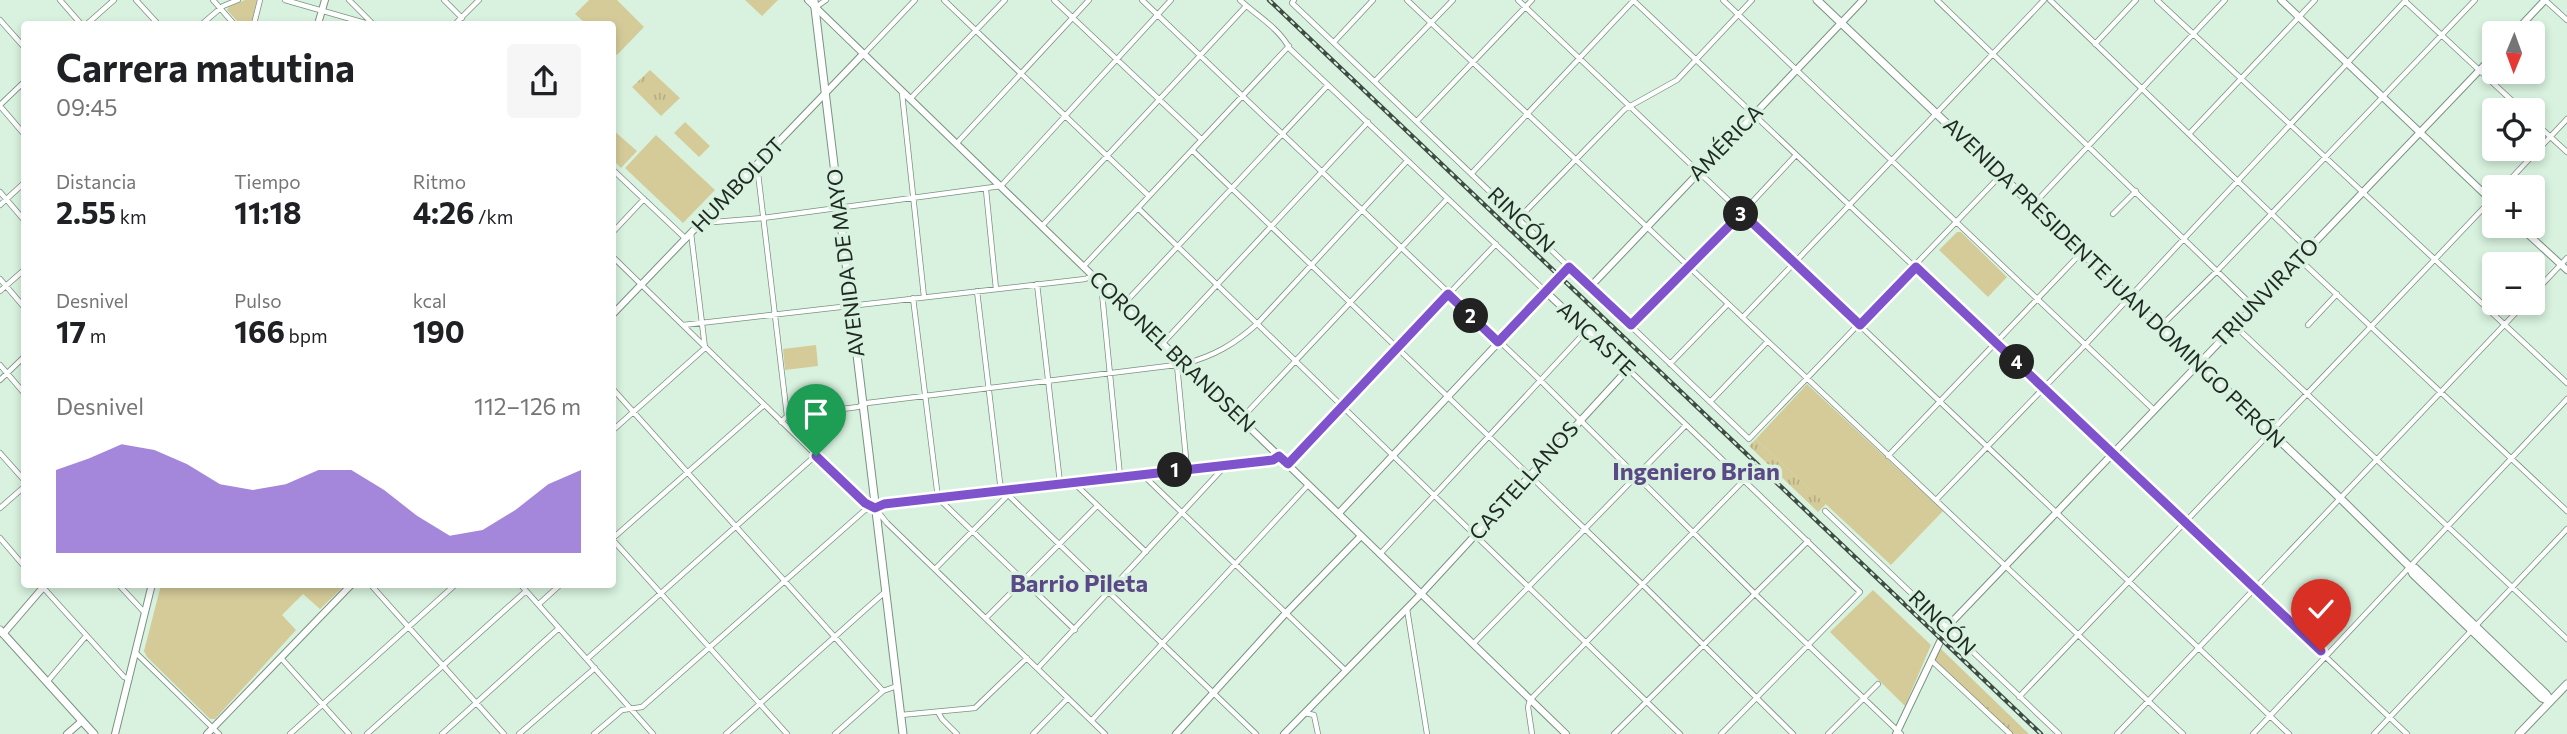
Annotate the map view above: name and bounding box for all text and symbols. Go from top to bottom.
north arrow [2482,21,2544,84]
map controls [2482,21,2545,315]
text: Carrera matutina [56,43,355,90]
button: share [507,44,581,118]
text: 09:45 [56,93,117,121]
button: locate [2482,98,2545,161]
street label: AMÉRICA [1683,99,1767,185]
street label: AVENIDA PRESIDENTE JUAN DOMINGO PERÓN [1939,112,2291,452]
street label: HUMBOLDT [686,131,788,237]
street label: AVENIDA DE MAYO [821,168,868,359]
text: Distancia [56,170,136,193]
text: Tiempo [234,170,301,193]
text: Ritmo [413,170,466,193]
button: + [2482,175,2545,238]
street label: RINCÓN [1483,181,1561,257]
text: 2.55 [56,193,116,230]
text: 11:18 [234,193,302,230]
text: 4:26 [413,193,474,230]
pin: 3 [1724,196,1758,232]
text: 3 [1735,202,1746,225]
text: km [116,205,147,228]
text: /km [474,205,513,228]
street label: TRIUNVIRATO [2207,232,2323,352]
button: − [2482,252,2545,315]
street label: CORONEL BRANDSEN [1085,265,1261,437]
text: Desnivel [56,289,129,312]
text: Pulso [234,289,282,312]
text: kcal [413,289,447,312]
street label: ANCASTE [1553,296,1641,380]
pin: 2 [1454,298,1488,334]
text: 2 [1465,304,1476,327]
text: 17 [56,312,86,349]
text: 166 [234,312,285,349]
text: 190 [413,312,465,349]
text: m [86,324,106,347]
text: bpm [285,324,328,347]
pin: 4 [2000,344,2035,380]
text: 4 [2011,350,2022,373]
pin [786,384,846,456]
text: Desnivel [56,392,144,420]
text: 112–126 m [474,392,581,420]
icon: arrive [797,395,835,433]
street label: CASTELLANOS [1463,416,1583,544]
pin: 1 [1158,452,1192,488]
district label: Ingeniero Brian [1612,456,1780,485]
text: 1 [1170,458,1179,481]
district label: Barrio Pileta [1010,568,1148,597]
pin [2291,579,2351,651]
street label: RINCÓN [1904,584,1982,660]
icon: check [2302,590,2340,628]

